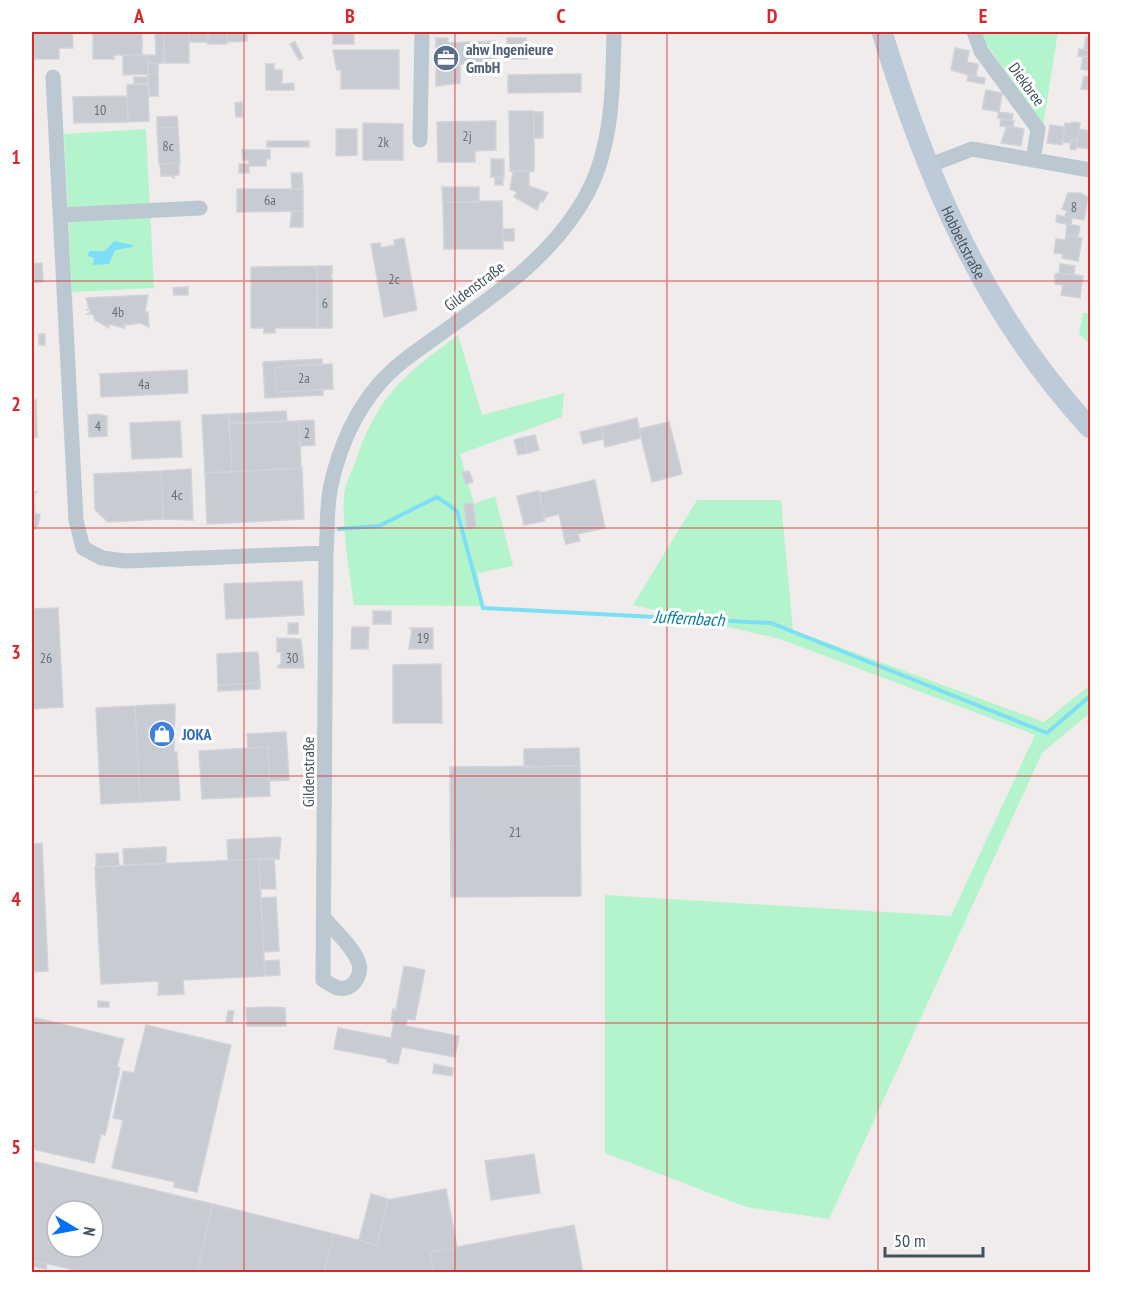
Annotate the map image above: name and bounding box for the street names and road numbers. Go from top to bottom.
street label: Diekbree [1004,58,1050,110]
street label: Hobbeltstraße [937,203,990,282]
street label: Gildenstraße [440,257,508,315]
street label: Gildenstraße [298,737,318,807]

